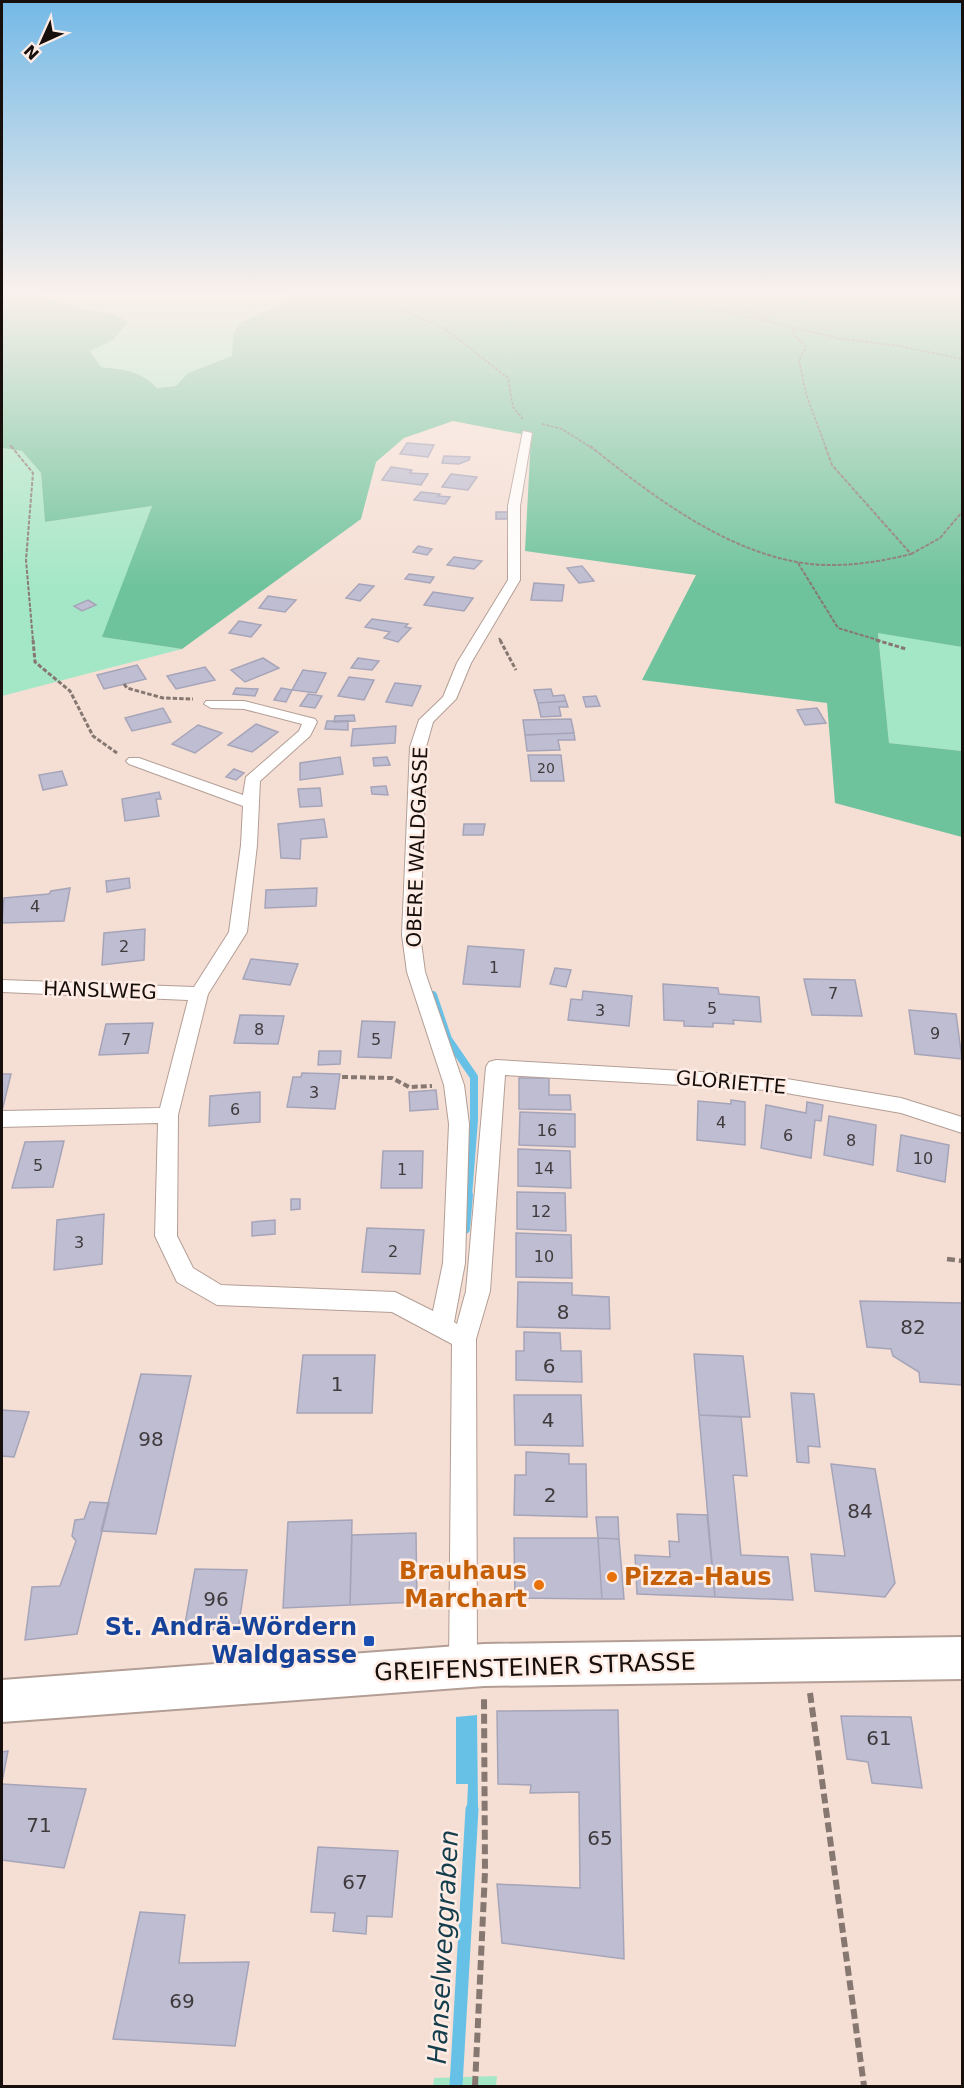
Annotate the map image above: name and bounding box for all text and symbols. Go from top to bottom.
north arrow [12,12,72,72]
text: N [20,41,43,64]
street label: OBERE WALDGASSE [401,746,433,948]
house number: 20 [537,760,555,776]
house number: 4 [30,897,40,916]
house number: 2 [119,937,129,956]
house number: 1 [489,958,499,977]
street label: HANSLWEG [43,976,157,1004]
house number: 7 [828,984,838,1003]
house number: 5 [707,999,717,1018]
house number: 3 [595,1001,605,1020]
house number: 8 [254,1020,264,1039]
house number: 9 [930,1024,940,1043]
house number: 7 [121,1030,131,1049]
house number: 5 [371,1030,381,1049]
street label: GLORIETTE [675,1065,787,1099]
house number: 3 [309,1083,319,1102]
house number: 6 [230,1100,240,1119]
house number: 4 [716,1113,726,1132]
house number: 16 [537,1121,557,1140]
house number: 6 [783,1126,793,1145]
house number: 8 [846,1131,856,1150]
house number: 10 [913,1149,933,1168]
house number: 5 [33,1156,43,1175]
house number: 14 [534,1159,554,1178]
house number: 1 [397,1160,407,1179]
house number: 12 [531,1202,551,1221]
house number: 3 [74,1233,84,1252]
house number: 2 [388,1242,398,1261]
house number: 10 [534,1247,554,1266]
house number: 8 [557,1300,569,1324]
house number: 82 [900,1315,926,1339]
house number: 6 [543,1354,555,1378]
house number: 1 [331,1372,343,1396]
house number: 4 [542,1408,554,1432]
house number: 98 [138,1427,164,1451]
house number: 2 [544,1483,556,1507]
house number: 84 [847,1499,873,1523]
place label: Brauhaus Marchart [399,1557,527,1613]
place label: Pizza-Haus [624,1563,772,1591]
marker: Pizza-Haus [605,1570,619,1584]
marker: Brauhaus Marchart [532,1578,546,1592]
house number: 96 [203,1587,229,1611]
place label: St. Andrä-Wördern Waldgasse [105,1613,357,1669]
marker: St. Andrä-Wördern Waldgasse [362,1634,376,1648]
street label: GREIFENSTEINER STRASSE [374,1647,696,1687]
house number: 61 [866,1726,892,1750]
house number: 71 [26,1813,52,1837]
house number: 65 [587,1826,613,1850]
water label: Hanselweggraben [422,1829,464,2065]
house number: 67 [342,1870,368,1894]
house number: 69 [169,1989,195,2013]

